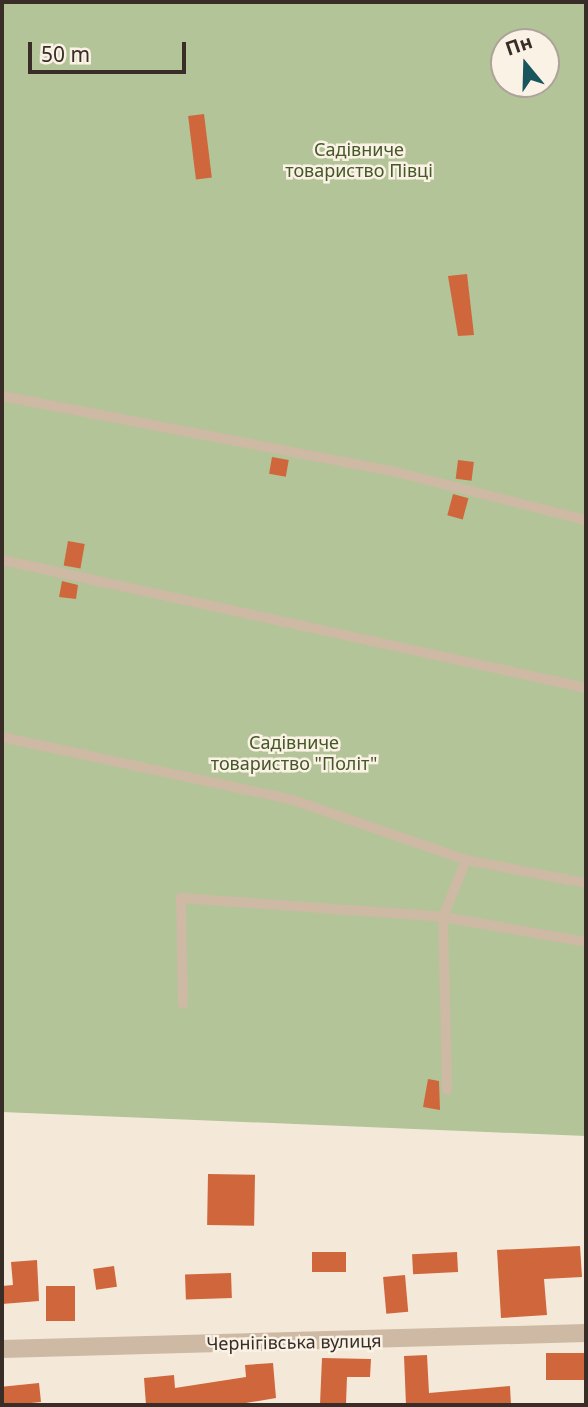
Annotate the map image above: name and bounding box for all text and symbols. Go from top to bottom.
scale bar [32,28,189,72]
north arrow [490,28,560,98]
text: Пн [502,28,536,62]
text: 50 m [41,40,90,68]
park label: Садівниче товариство Півці [285,139,433,182]
park label: Садівниче товариство "Політ" [211,732,377,774]
street label: Чернігівська вулиця [206,1330,382,1354]

